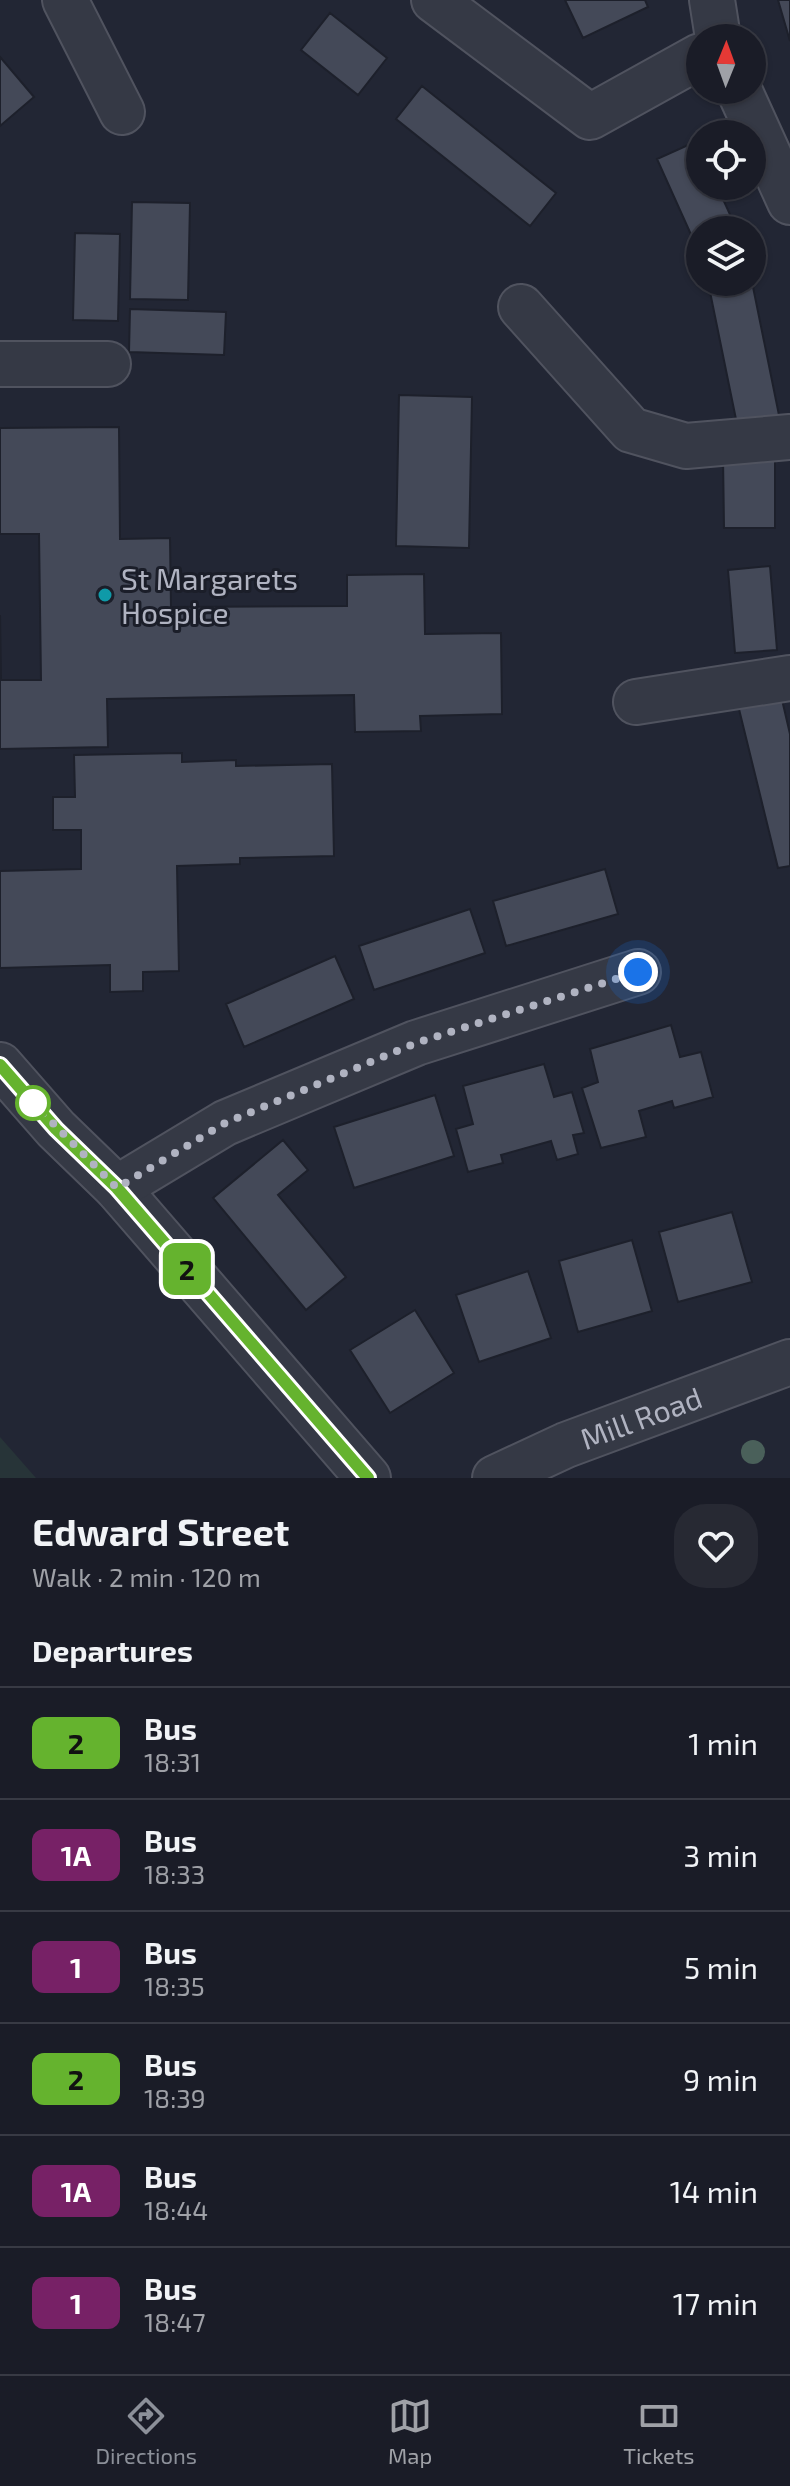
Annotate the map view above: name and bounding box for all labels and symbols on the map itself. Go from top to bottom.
north arrow [686,24,766,104]
place label: St Margarets Hospice [121,560,298,630]
marker: St Margarets Hospice [96,586,114,604]
your location [618,952,658,992]
unlabelled marker [16,1086,50,1120]
line badge: 2 [161,1243,213,1295]
street label: Mill Road [575,1378,706,1456]

